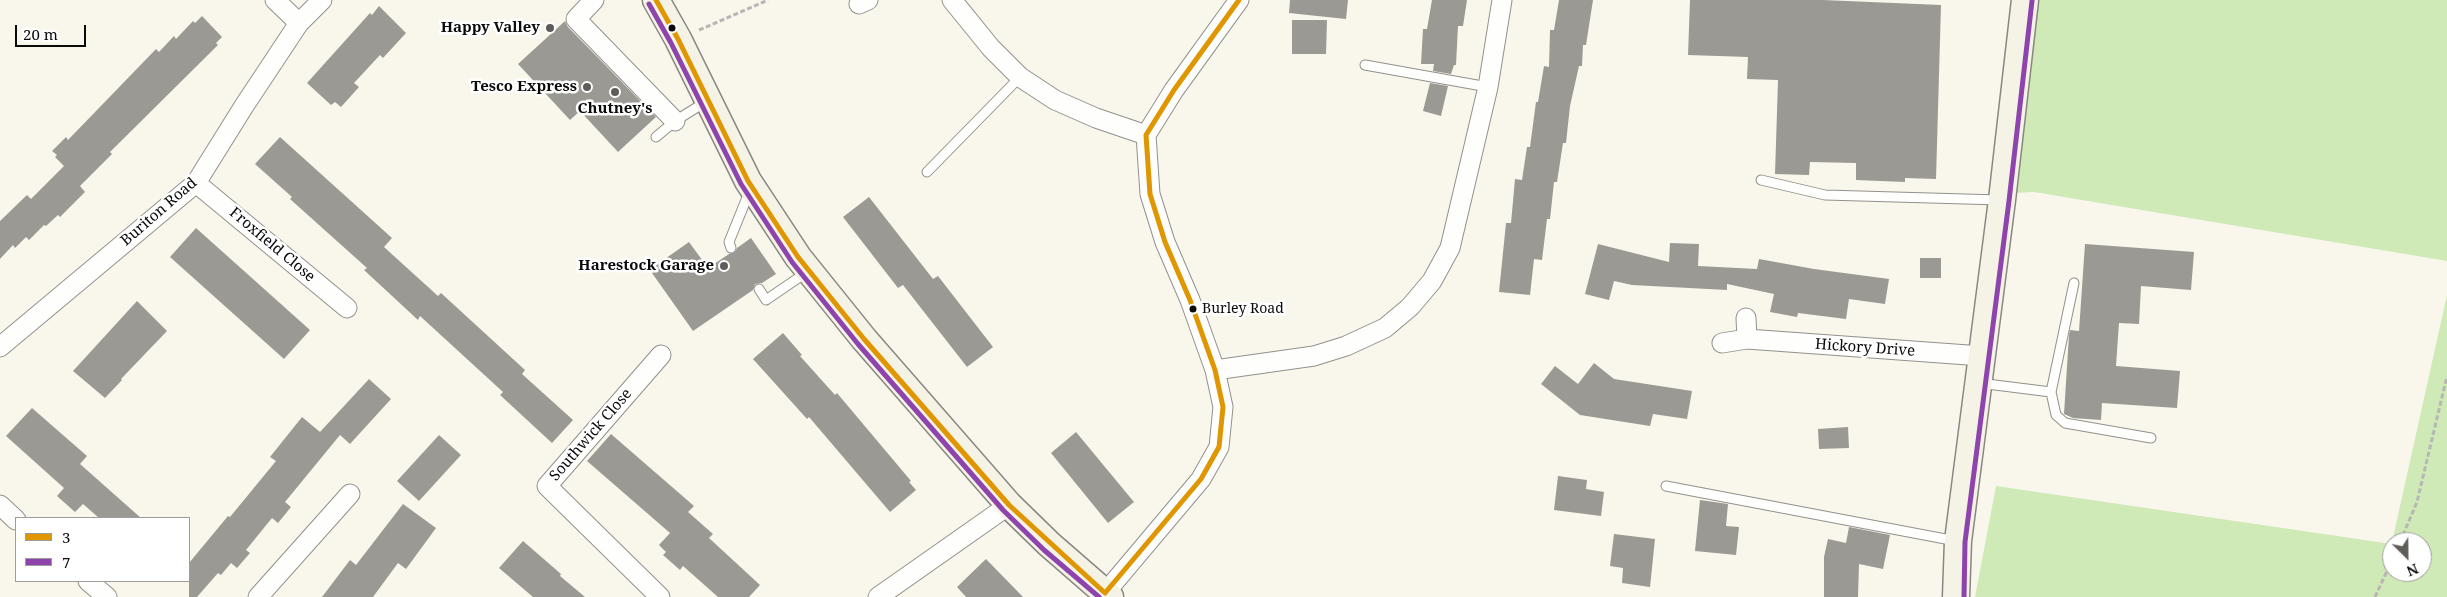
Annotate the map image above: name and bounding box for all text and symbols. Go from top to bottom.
scale bar [18,15,89,47]
place label: Happy Valley [441,19,540,37]
marker: Happy Valley [544,22,556,34]
unlabelled marker [667,23,677,33]
text: 20 m [23,24,58,44]
place label: Tesco Express [471,78,577,96]
marker: Tesco Express [581,81,593,93]
marker: Chutney's [609,86,621,98]
place label: Chutney's [578,100,652,118]
street label: Buriton Road [117,174,201,250]
street label: Froxfield Close [226,204,318,286]
place label: Harestock Garage [578,257,714,275]
marker: Harestock Garage [718,260,730,272]
place label: Burley Road [1202,301,1284,317]
marker: Burley Road [1188,304,1198,314]
street label: Hickory Drive [1814,336,1916,360]
street label: Southwick Close [546,385,636,485]
legend [15,517,190,582]
text: 3 [62,527,70,547]
north arrow [2382,532,2432,582]
text: 7 [62,552,70,572]
text: N [2404,559,2421,581]

